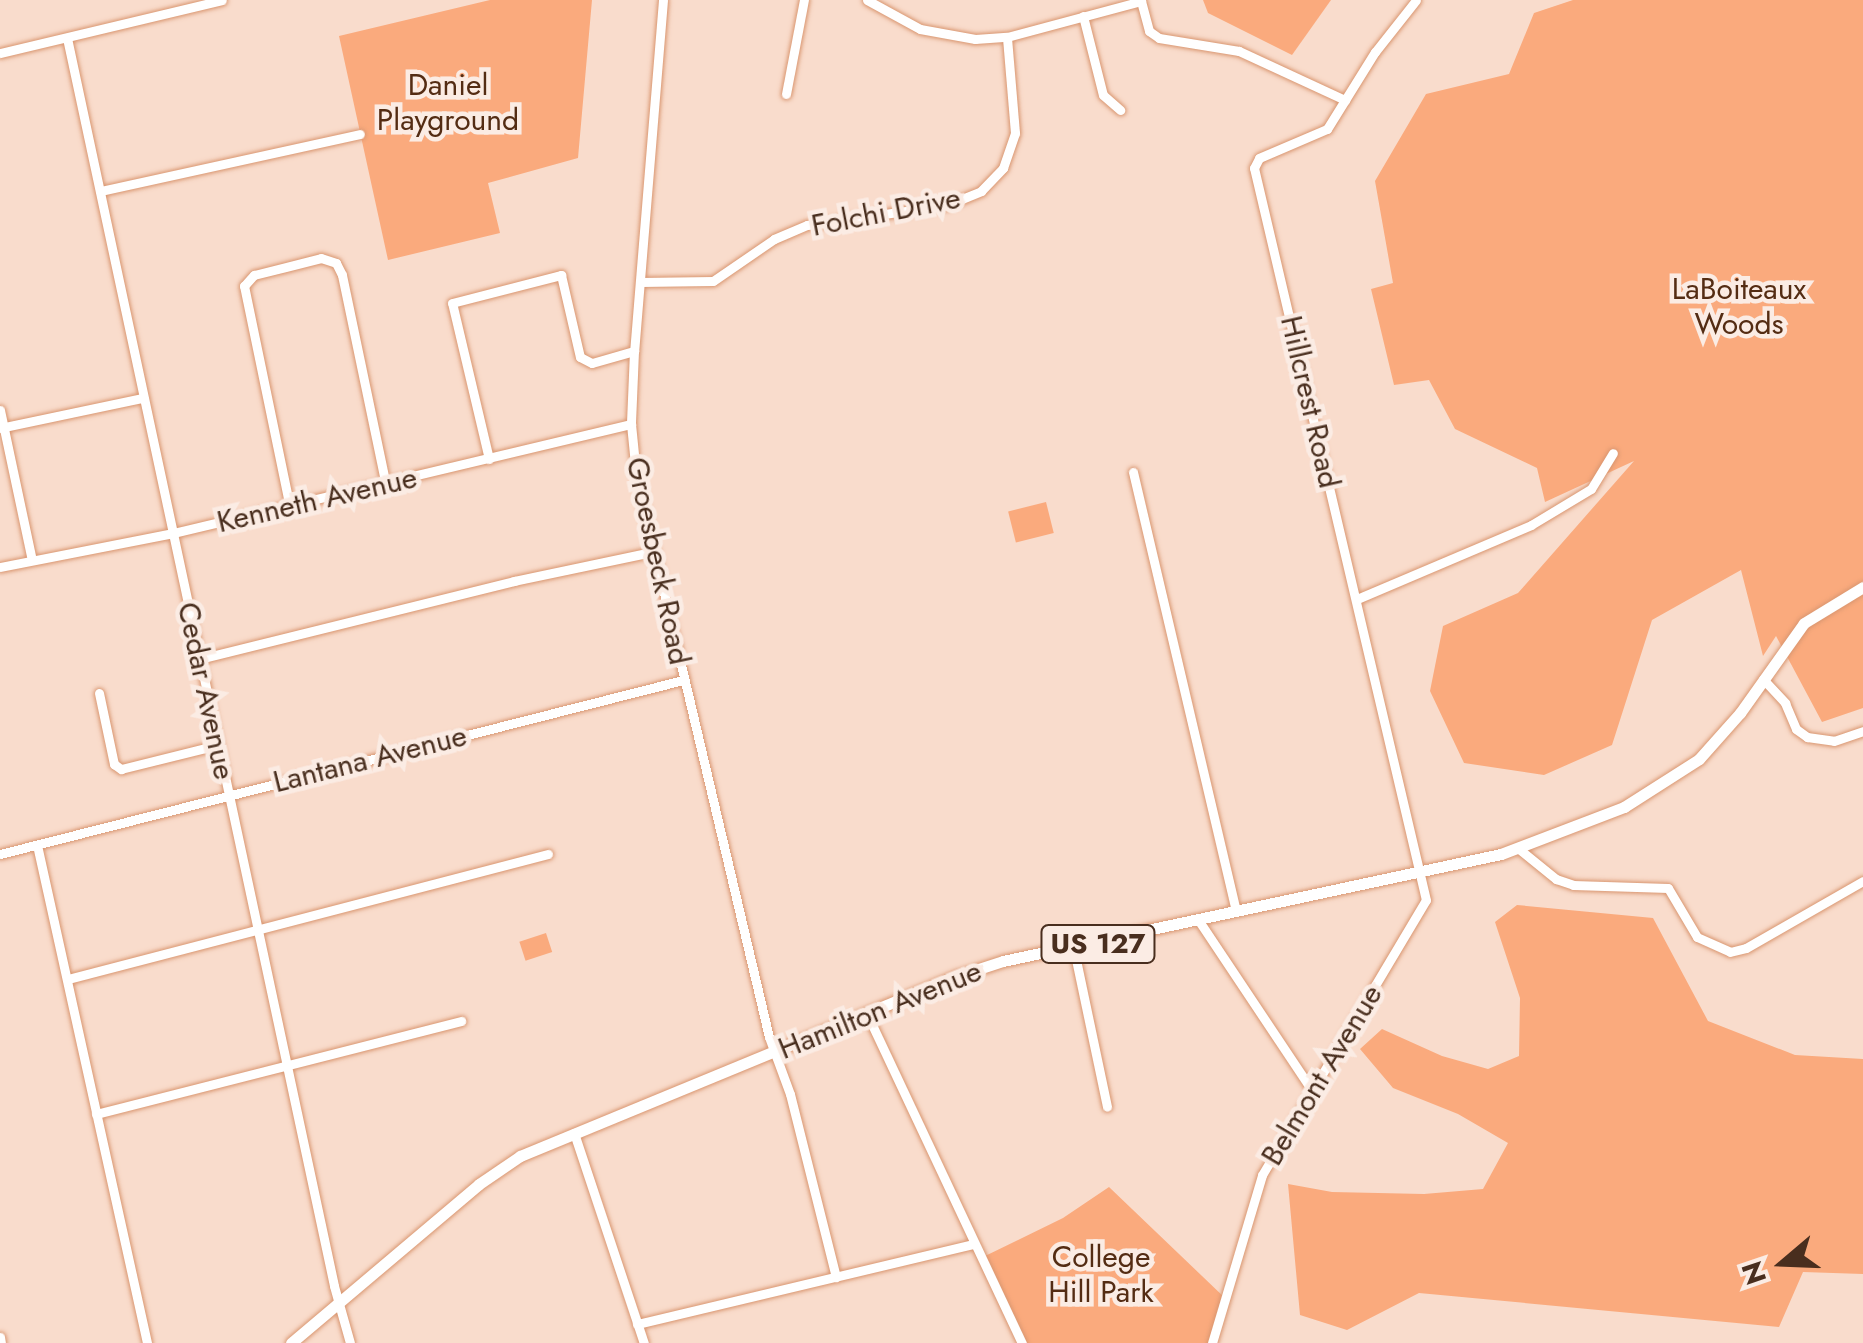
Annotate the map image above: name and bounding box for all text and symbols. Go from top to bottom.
park label: Daniel Playground [377,67,519,138]
street label: Folchi Drive [808,180,964,244]
park label: LaBoiteaux Woods [1672,271,1806,342]
street label: Hillcrest Road [1273,312,1347,492]
street label: Groesbeck Road [618,454,698,668]
street label: Kenneth Avenue [214,460,420,540]
street label: Cedar Avenue [170,599,242,783]
street label: Lantana Avenue [270,718,470,800]
road number: US 127 [1038,921,1158,967]
street label: Hamilton Avenue [773,953,987,1067]
street label: Belmont Avenue [1254,978,1390,1172]
north arrow [1733,1213,1833,1313]
park label: College Hill Park [1048,1239,1154,1310]
text: N [1731,1256,1777,1290]

